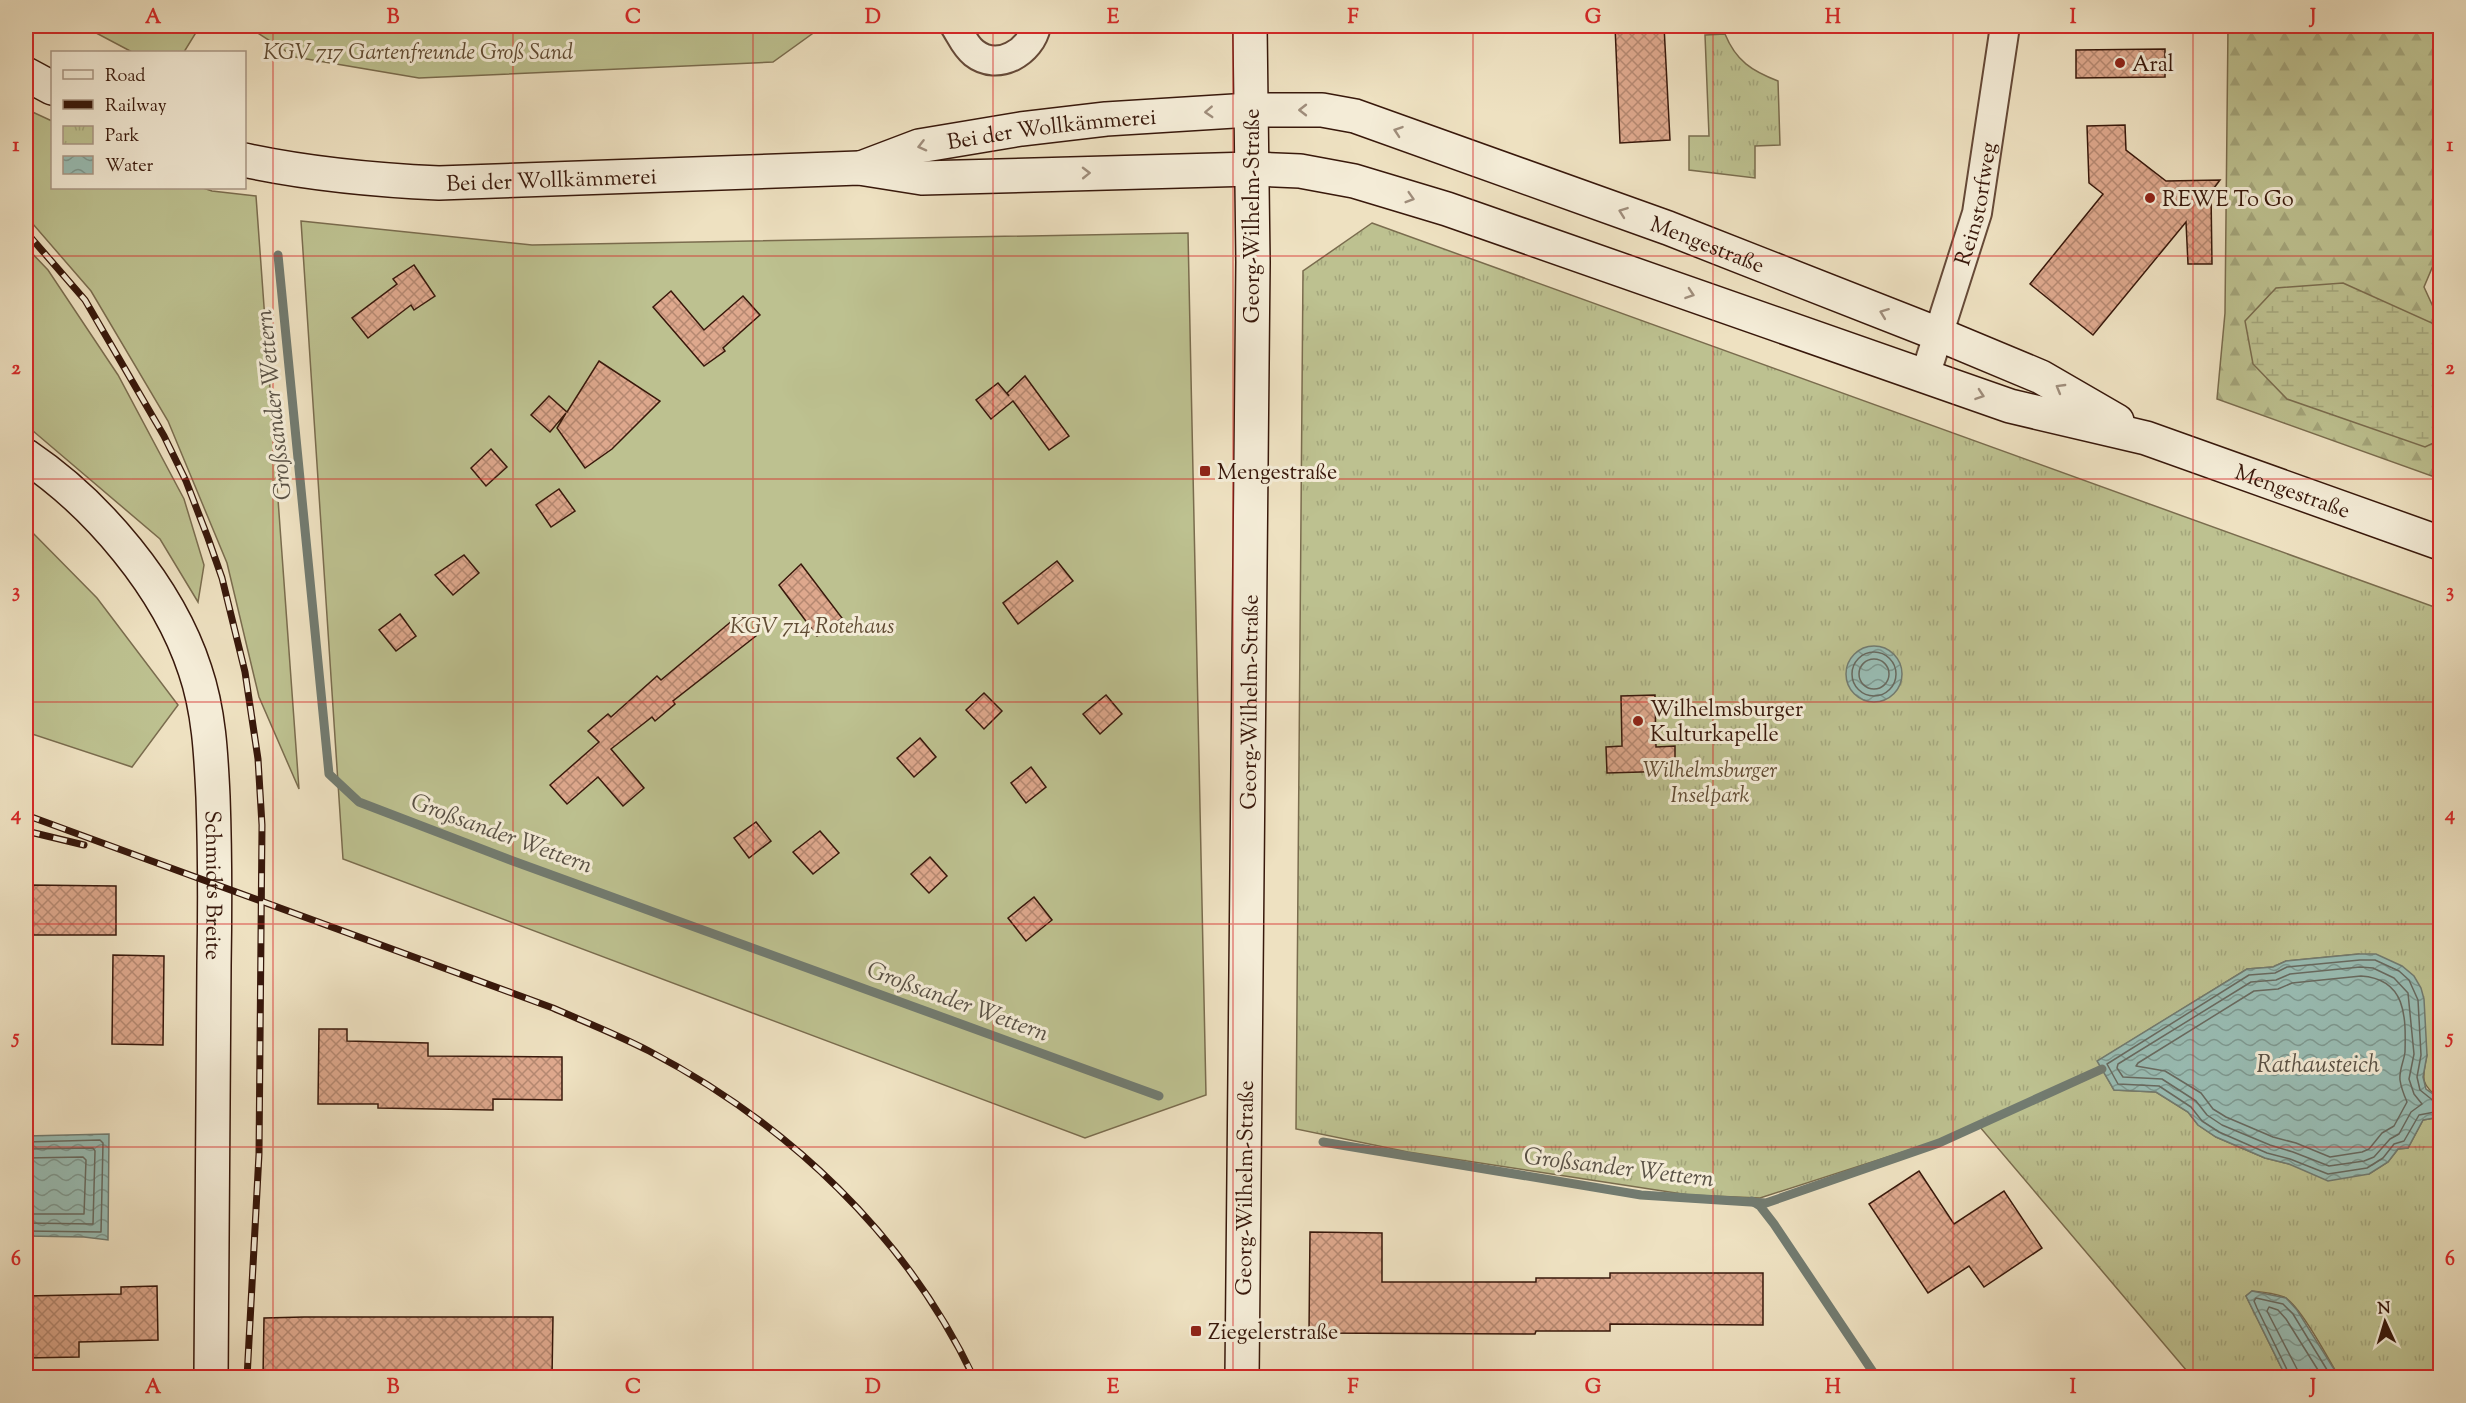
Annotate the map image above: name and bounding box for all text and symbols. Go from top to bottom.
text: A [145,4,162,33]
text: B [387,4,400,33]
text: C [625,4,641,33]
text: D [865,4,881,33]
text: E [1107,4,1120,33]
text: F [1347,4,1359,33]
text: G [1585,4,1602,33]
text: H [1825,4,1841,33]
text: I [2070,4,2077,33]
text: J [2308,4,2316,33]
park label: KGV 717 Gartenfreunde Groß Sand [263,38,573,70]
place label: Aral [2132,50,2174,82]
legend [51,51,246,189]
marker: Aral [2113,56,2127,70]
text: Road [105,64,145,90]
text: Railway [105,94,167,120]
street label: Bei der Wollkämmerei [945,103,1157,160]
one-way arrow [1298,104,1307,116]
one-way arrow [1204,105,1213,118]
street label: Georg-Wilhelm-Straße [1238,109,1270,323]
text: Park [105,124,140,150]
one-way arrow [1393,125,1404,138]
text: 1 [13,132,20,161]
text: 1 [2447,132,2454,161]
one-way arrow [917,139,927,152]
street label: Reinstorfweg [1948,140,2006,270]
text: Water [105,154,154,180]
street label: Bei der Wollkämmerei [446,162,657,202]
one-way arrow [1081,167,1090,180]
place label: REWE To Go [2162,185,2294,217]
one-way arrow [1404,191,1415,203]
marker: REWE To Go [2143,191,2157,205]
one-way arrow [1619,207,1629,220]
street label: Mengestraße [1645,210,1769,283]
one-way arrow [1684,287,1695,300]
water label: Großsander Wettern [248,307,302,502]
one-way arrow [1879,308,1890,320]
text: 2 [11,355,21,384]
text: 2 [2445,355,2455,384]
one-way arrow [2056,383,2066,395]
one-way arrow [1974,388,1985,401]
place label: Mengestraße [1217,458,1337,490]
street label: Mengestraße [2230,458,2354,529]
marker: Mengestraße [1198,464,1212,478]
text: 3 [12,578,20,607]
text: 3 [2446,578,2454,607]
street label: Georg-Wilhelm-Straße [1235,594,1269,810]
park label: KGV 714 Rotehaus [730,612,894,644]
place label: Wilhelmsburger Kulturkapelle [1650,695,1803,752]
marker: Wilhelmsburger Kulturkapelle [1631,714,1645,728]
park label: Wilhelmsburger Inselpark [1643,756,1778,813]
water label: Großsander Wettern [406,786,597,884]
text: 4 [10,801,21,830]
text: 4 [2444,801,2455,830]
street label: Schmidts Breite [194,810,228,960]
water label: Großsander Wettern [862,954,1053,1052]
text: 5 [11,1024,20,1053]
text: 5 [2445,1024,2454,1053]
water label: Rathausteich [2256,1049,2380,1083]
street label: Georg-Wilhelm-Straße [1230,1080,1264,1296]
water label: Großsander Wettern [1522,1140,1716,1198]
text: 6 [11,1246,21,1275]
text: 6 [2445,1246,2455,1275]
north arrow [2355,1292,2415,1352]
text: N [2377,1298,2392,1321]
place label: Ziegelerstraße [1208,1318,1338,1350]
marker: Ziegelerstraße [1189,1324,1203,1338]
text: A [145,1374,162,1403]
text: B [387,1374,400,1403]
text: C [625,1374,641,1403]
text: D [865,1374,881,1403]
text: E [1107,1374,1120,1403]
text: F [1347,1374,1359,1403]
text: G [1585,1374,1602,1403]
text: H [1825,1374,1841,1403]
text: I [2070,1374,2077,1403]
text: J [2308,1374,2316,1403]

